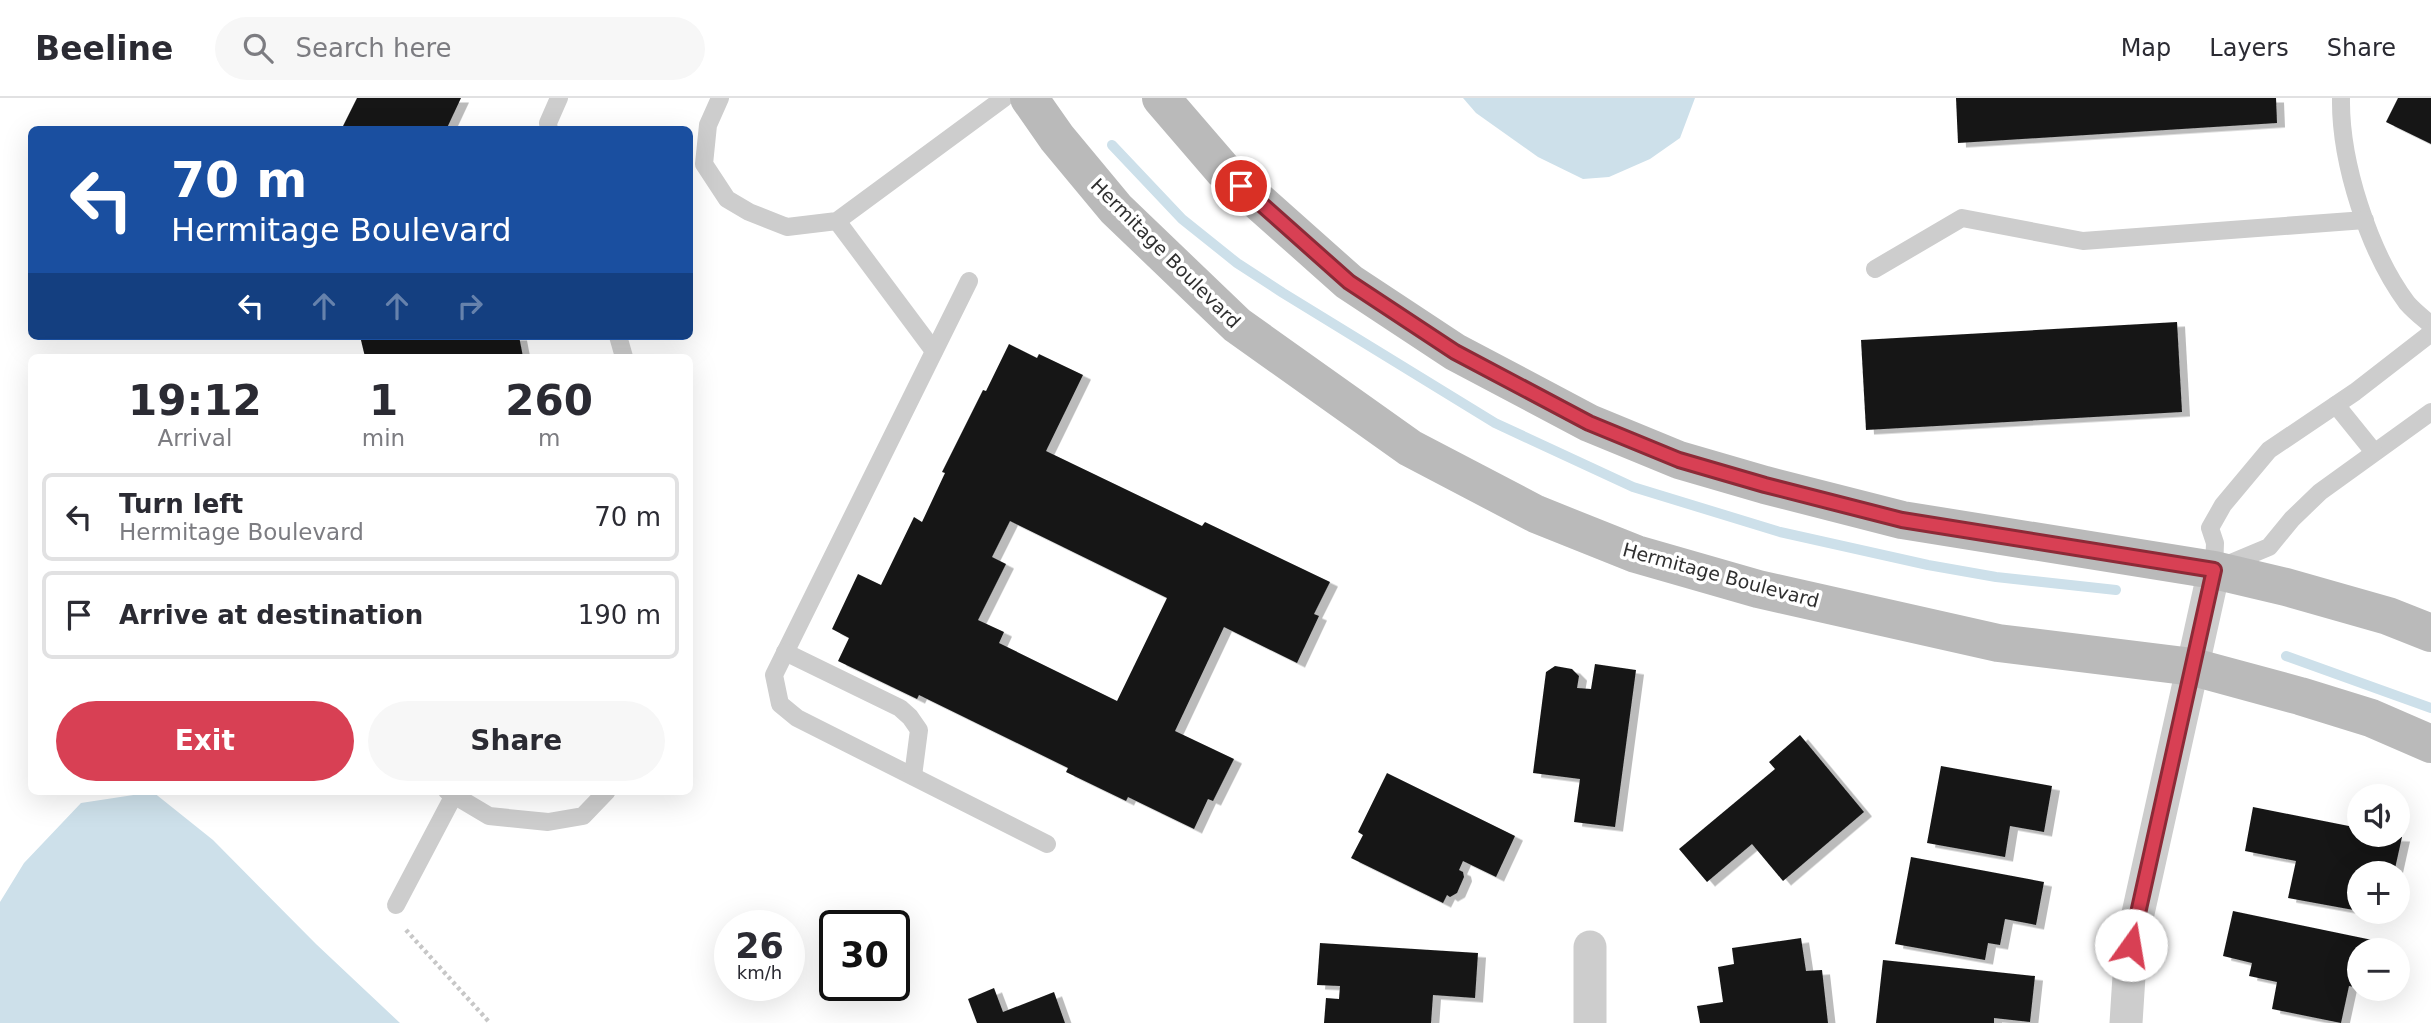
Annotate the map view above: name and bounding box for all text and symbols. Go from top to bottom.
search box [215,17,705,80]
text: Beeline [35,29,173,68]
icon: search [239,29,277,67]
text: Search here [295,33,452,63]
text: Map [2121,34,2171,62]
text: Layers [2209,34,2289,62]
text: Share [2327,34,2396,62]
text: 70 m [171,152,307,209]
icon: left [56,154,147,245]
pin [1211,156,1271,216]
icon: arrive [1222,167,1260,205]
street label: Hermitage Boulevard [1087,174,1245,332]
text: Hermitage Boulevard [171,211,512,249]
icon: left [232,287,270,325]
icon: ahead [305,287,343,325]
icon: ahead [378,287,416,325]
icon: right [451,287,489,325]
text: 19:12 [128,376,262,425]
text: 1 [369,376,398,425]
text: 260 [505,376,593,425]
text: Arrival [158,425,232,451]
text: min [362,425,405,451]
text: m [538,425,560,451]
text: Turn left [119,489,243,519]
icon: left [60,498,98,536]
text: 70 m [594,502,661,532]
text: Hermitage Boulevard [119,519,364,545]
street label: Hermitage Boulevard [1620,538,1822,612]
icon: arrive [60,596,98,634]
text: Arrive at destination [119,600,423,630]
text: 190 m [578,600,661,630]
button: Exit [56,701,354,781]
button: Share [368,701,665,781]
map controls [2347,784,2410,1001]
button: sound [2347,784,2410,847]
button: + [2347,861,2410,924]
position arrow [2094,908,2168,982]
speed limit sign: 30 [819,910,910,1001]
text: 26 [735,926,784,966]
button: − [2347,938,2410,1001]
text: km/h [737,962,782,983]

